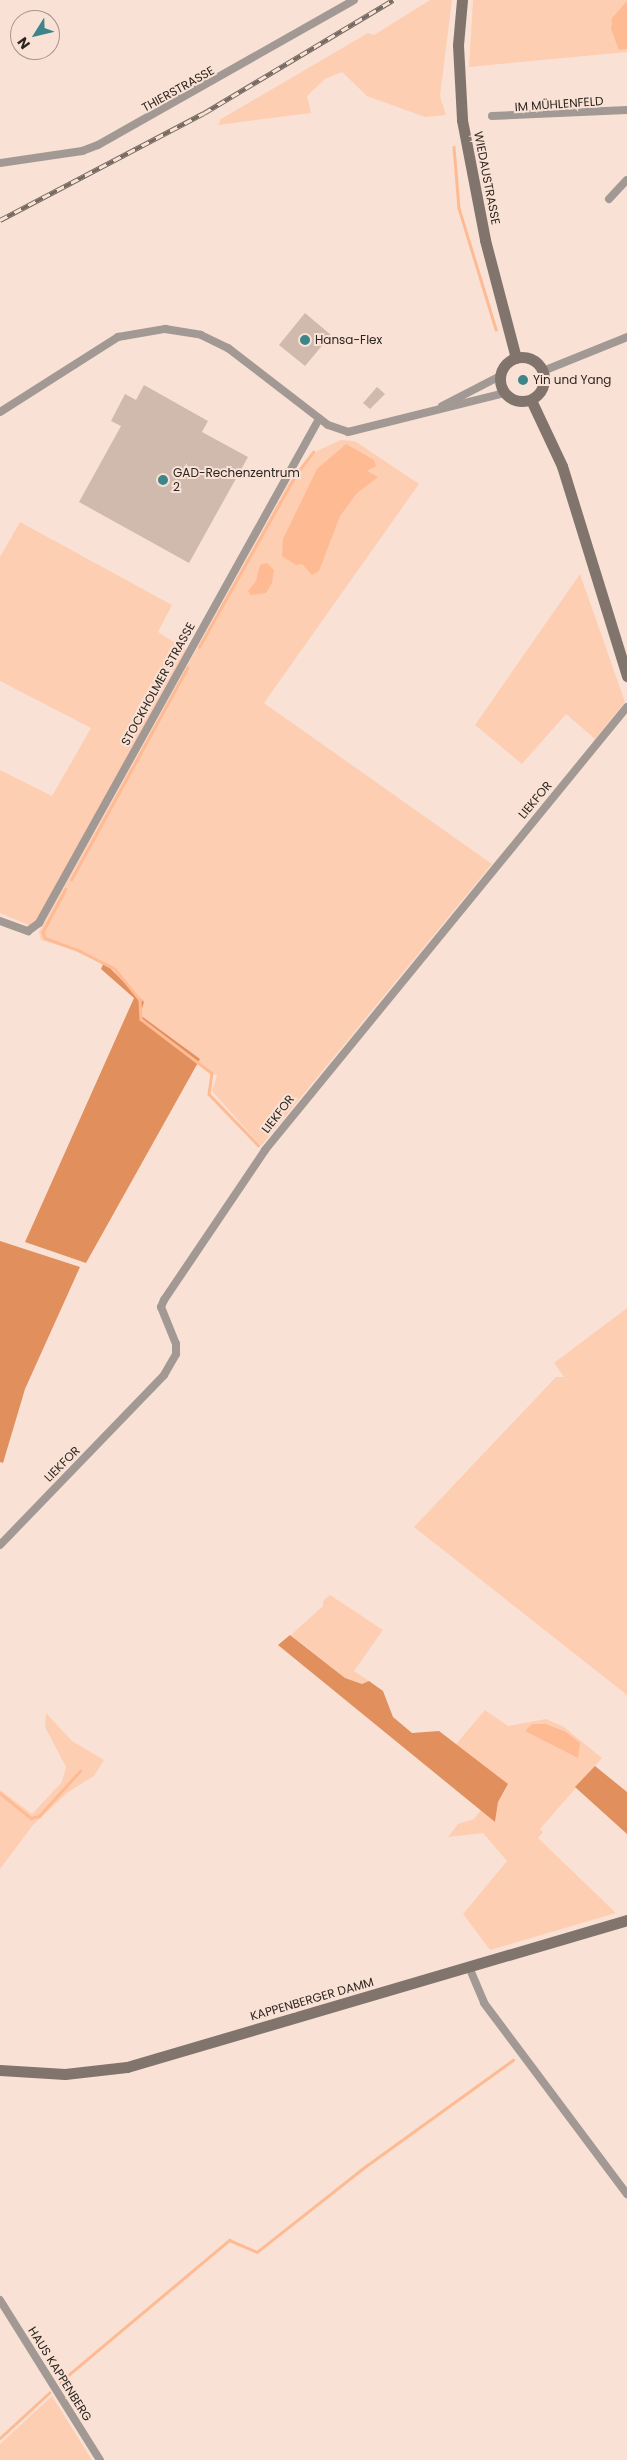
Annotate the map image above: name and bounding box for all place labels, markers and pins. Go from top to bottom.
place label: Hansa-Flex [315,333,382,347]
marker: Hansa-Flex [299,334,311,346]
place label: Yin und Yang [533,373,611,387]
marker: Yin und Yang [517,374,529,386]
place label: GAD-Rechenzentrum 2 [173,466,300,494]
marker: GAD-Rechenzentrum 2 [157,474,169,486]

